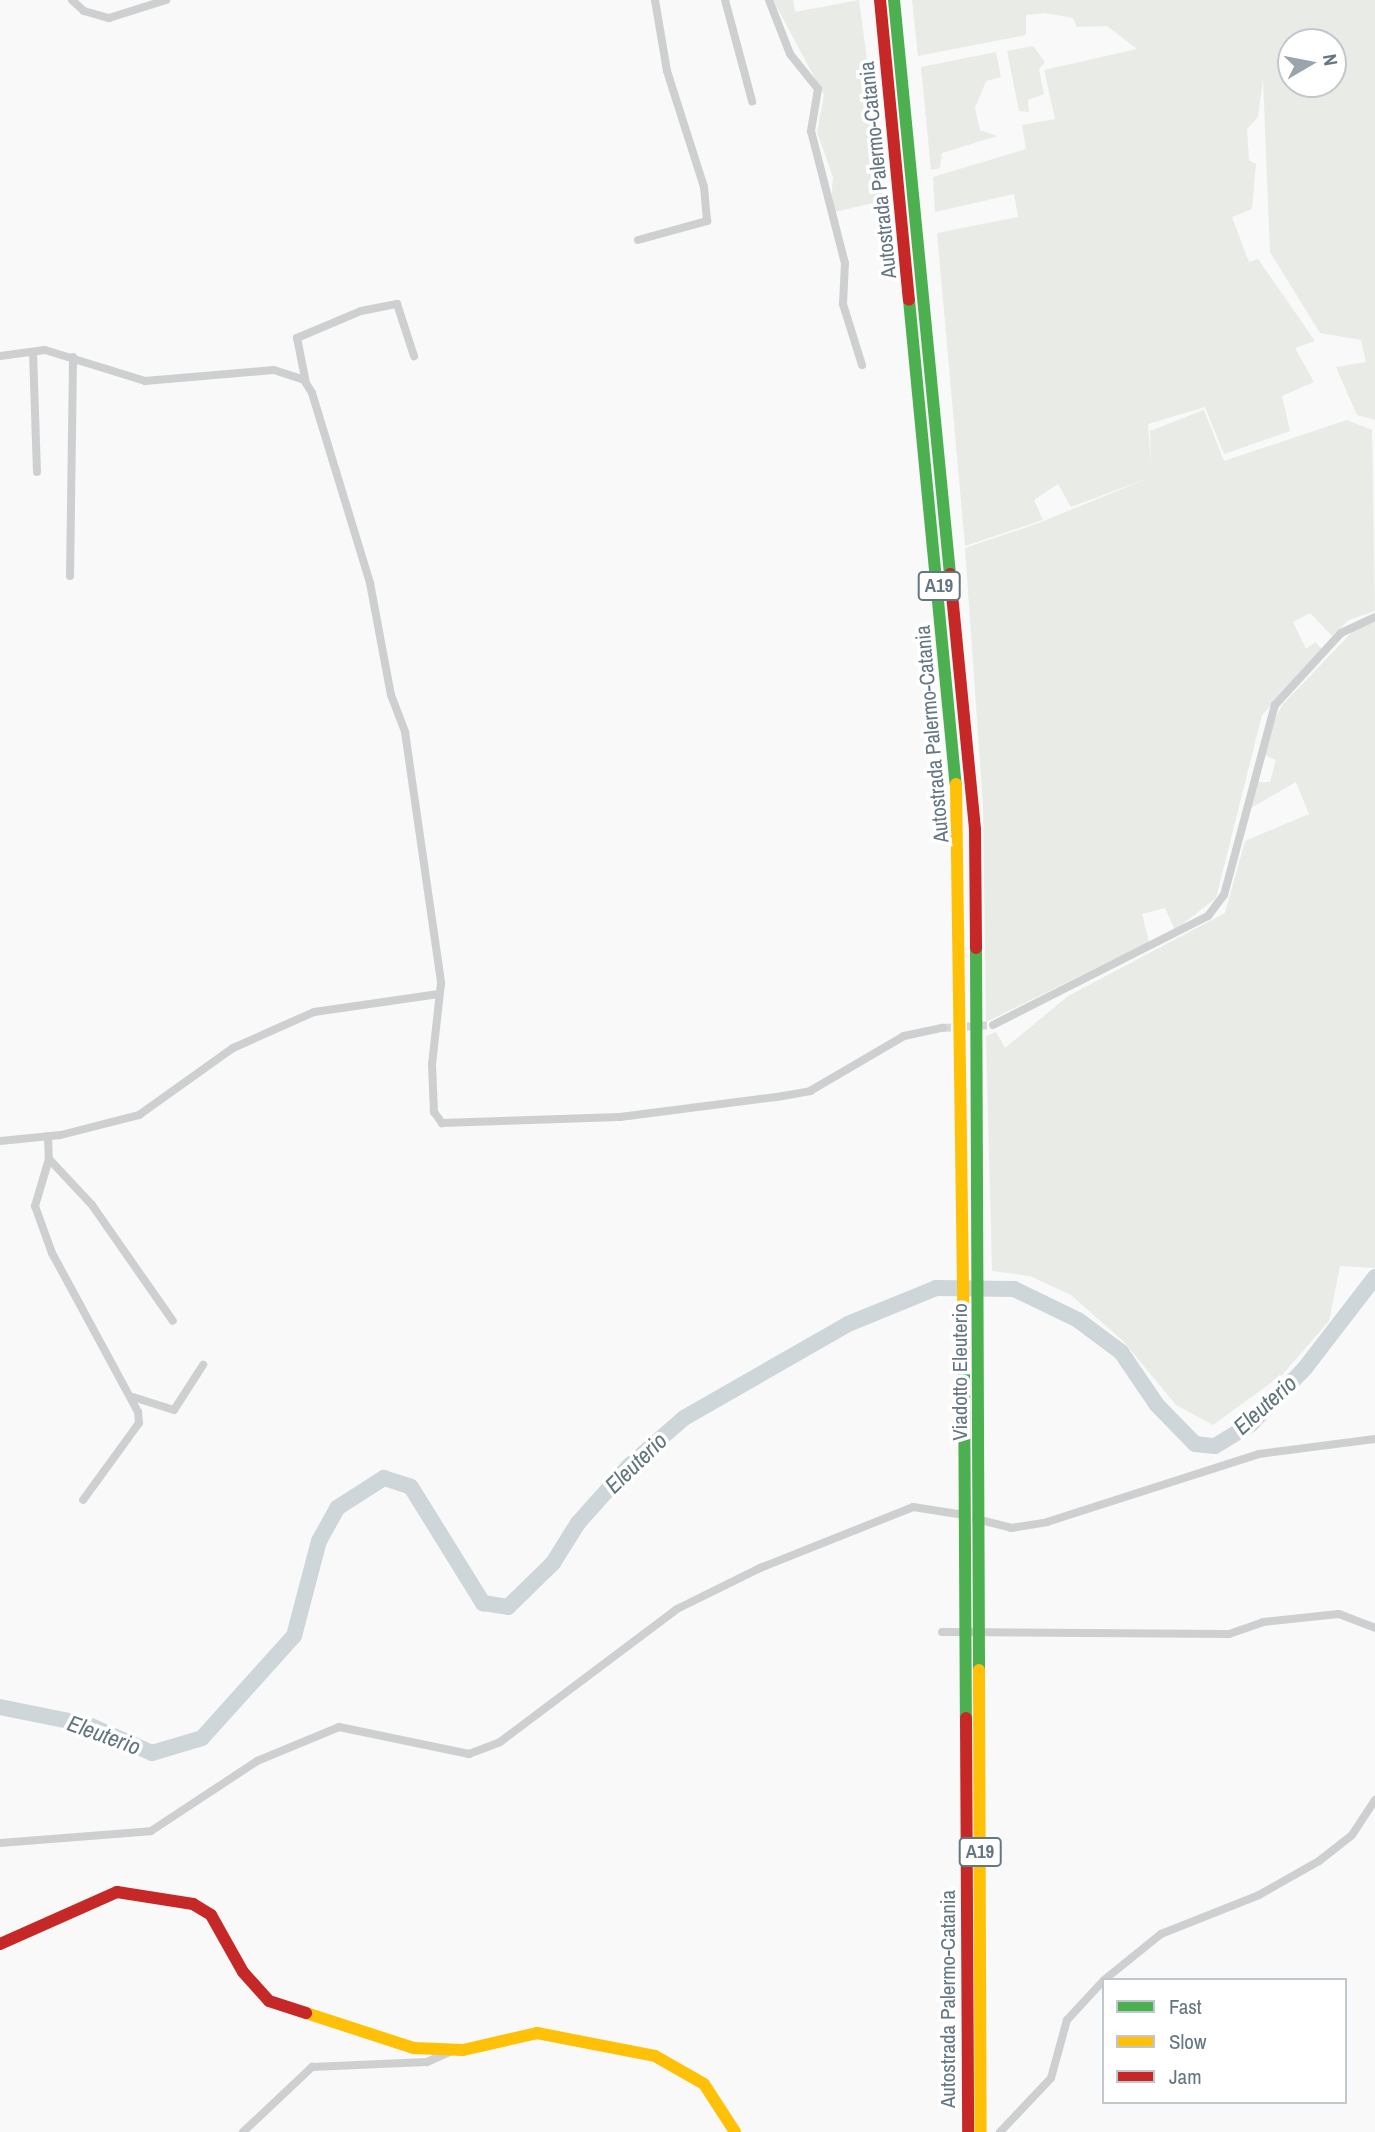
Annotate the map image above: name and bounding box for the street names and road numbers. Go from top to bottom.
street label: Autostrada Palermo-Catania [854,60,902,280]
road number: A19 [916,570,962,601]
street label: Autostrada Palermo-Catania [910,624,954,844]
street label: Viadotto Eleuterio [947,1303,973,1441]
road number: A19 [957,1836,1003,1868]
street label: Autostrada Palermo-Catania [935,1890,961,2108]

